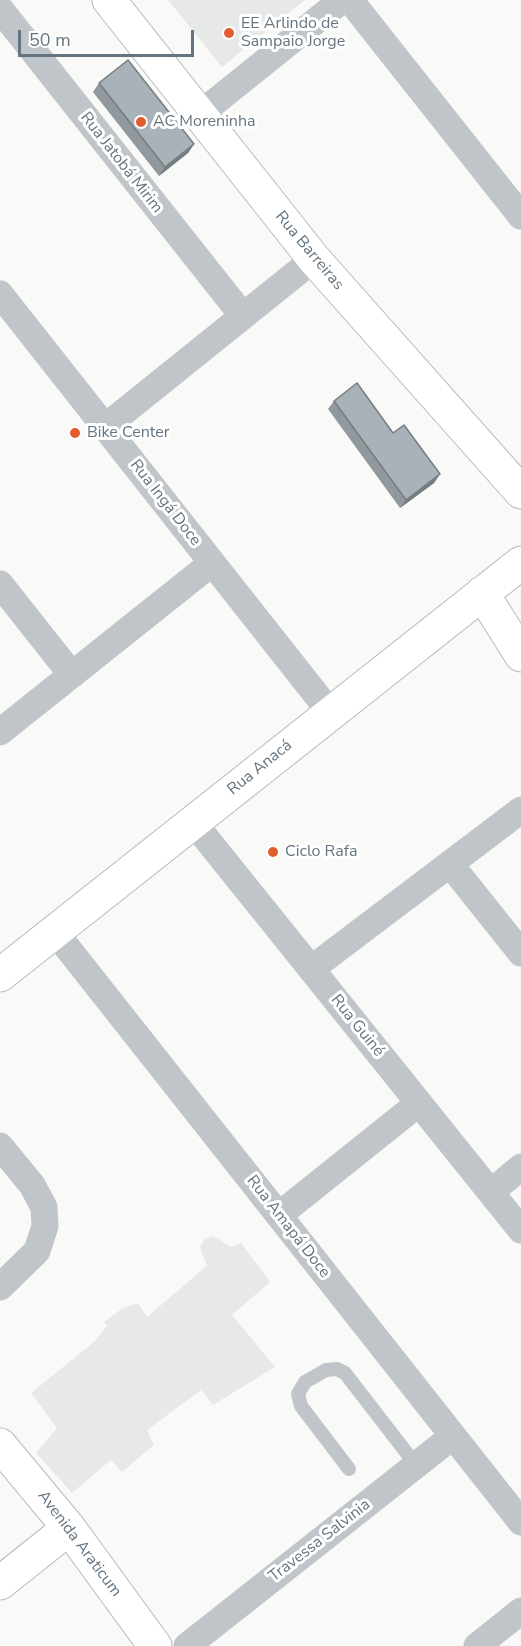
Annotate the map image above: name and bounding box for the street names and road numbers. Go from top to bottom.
street label: Rua Jatobá Mirim [76,109,166,217]
street label: Rua Barreiras [270,208,348,294]
street label: Rua Ingá Doce [125,456,205,550]
street label: Rua Anacá [224,736,296,800]
street label: Rua Guiné [326,991,388,1061]
street label: Rua Amapá Doce [242,1172,334,1282]
street label: Avenida Araticum [33,1487,125,1601]
street label: Travessa Salvinia [266,1496,374,1586]

